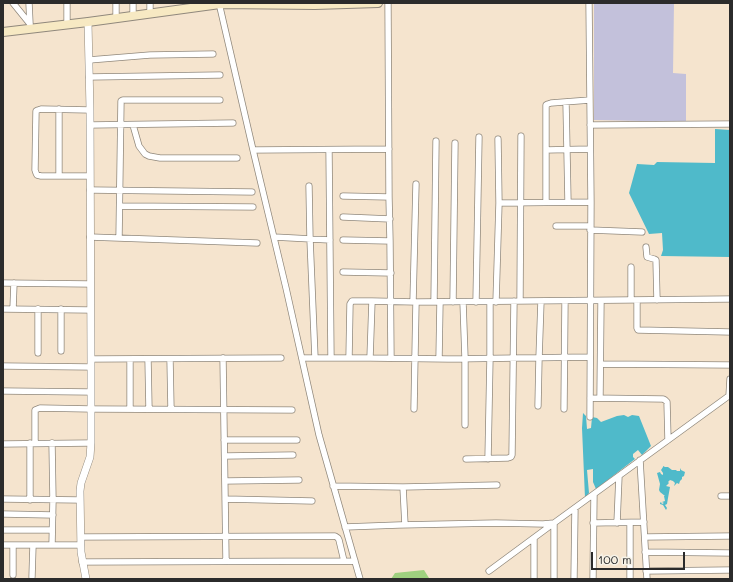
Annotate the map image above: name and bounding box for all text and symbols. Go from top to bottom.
scale bar [593,544,687,570]
text: 100 m [598,551,632,567]

